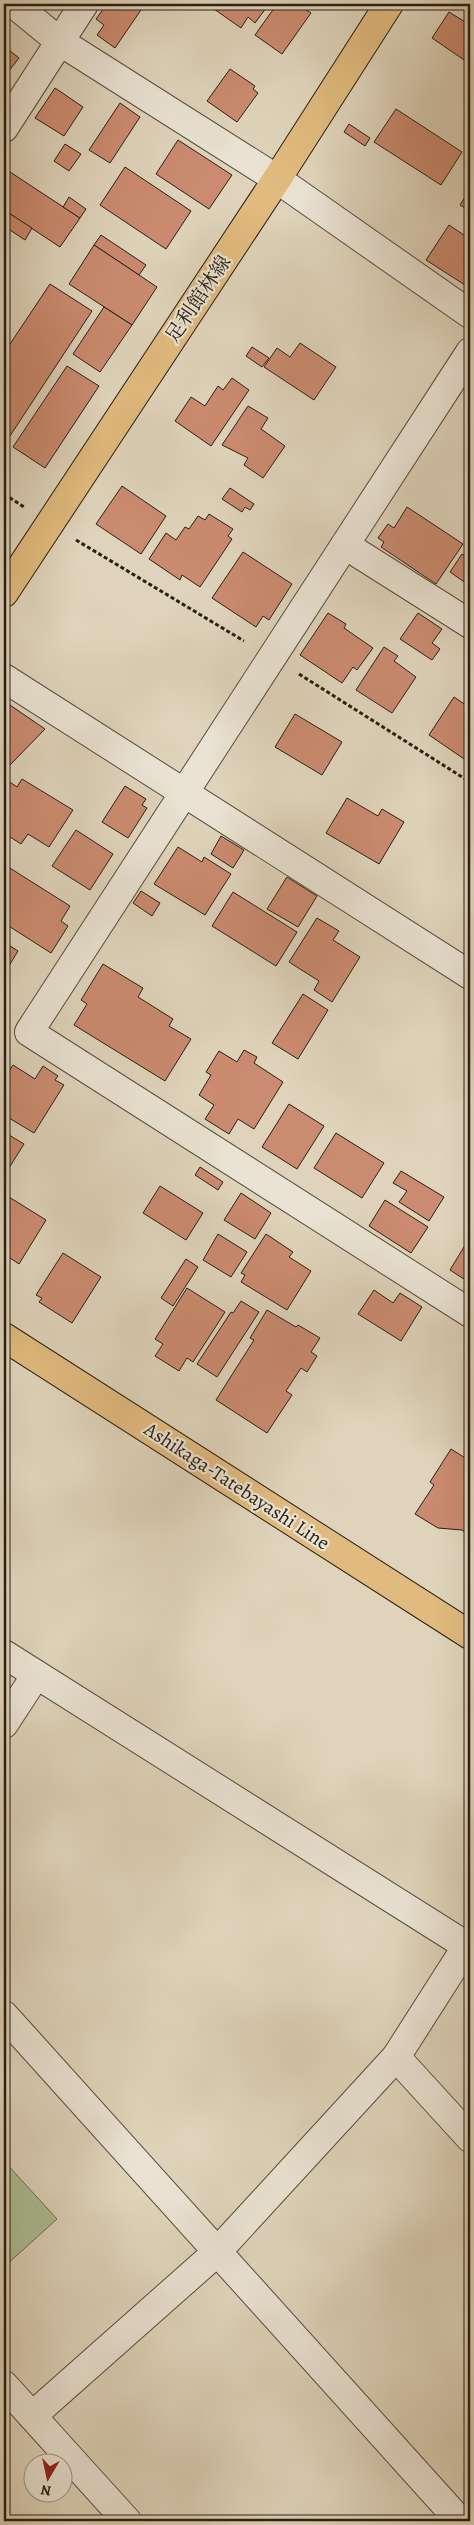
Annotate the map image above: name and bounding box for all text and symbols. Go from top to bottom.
street label: 足利館林線 [159,250,237,348]
street label: Ashikaga-Tatebayashi Line [138,1415,335,1556]
north arrow [22,2452,72,2502]
text: N [40,2480,53,2501]

